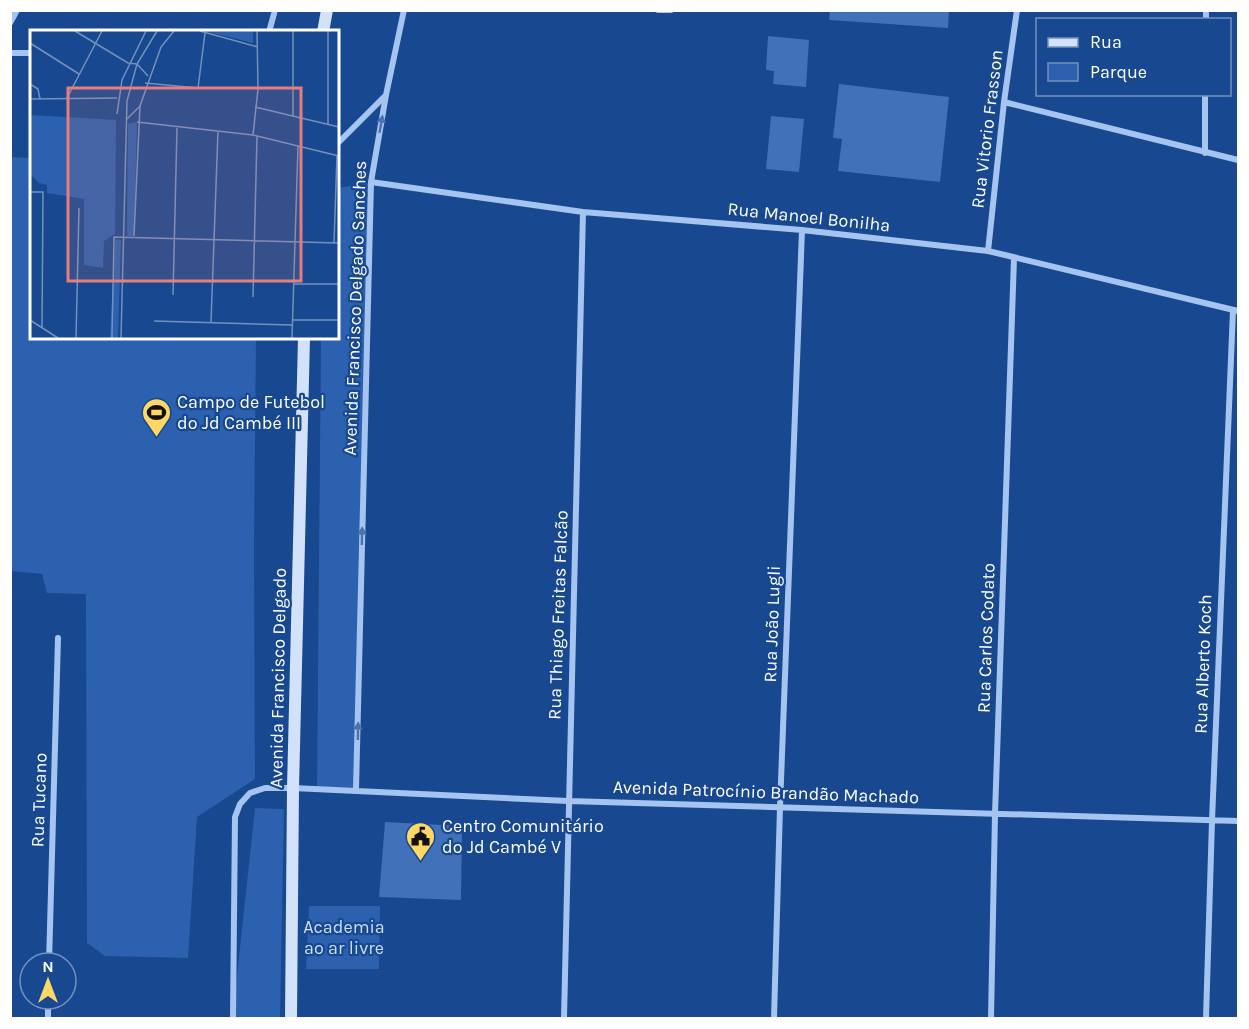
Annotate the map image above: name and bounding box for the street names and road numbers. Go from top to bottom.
street label: Rua Vitorio Frasson [966,48,1008,210]
street label: Avenida Francisco Delgado Sanches [339,160,371,456]
street label: Rua Manoel Bonilha [727,198,891,236]
street label: Rua Thiago Freitas Falcão [543,510,573,720]
street label: Rua Carlos Codato [972,563,1000,713]
street label: Rua João Lugli [759,565,785,683]
street label: Avenida Francisco Delgado [265,568,291,788]
street label: Rua Alberto Koch [1190,594,1216,734]
street label: Rua Tucano [26,752,52,848]
street label: Avenida Patrocínio Brandão Machado [613,776,919,808]

